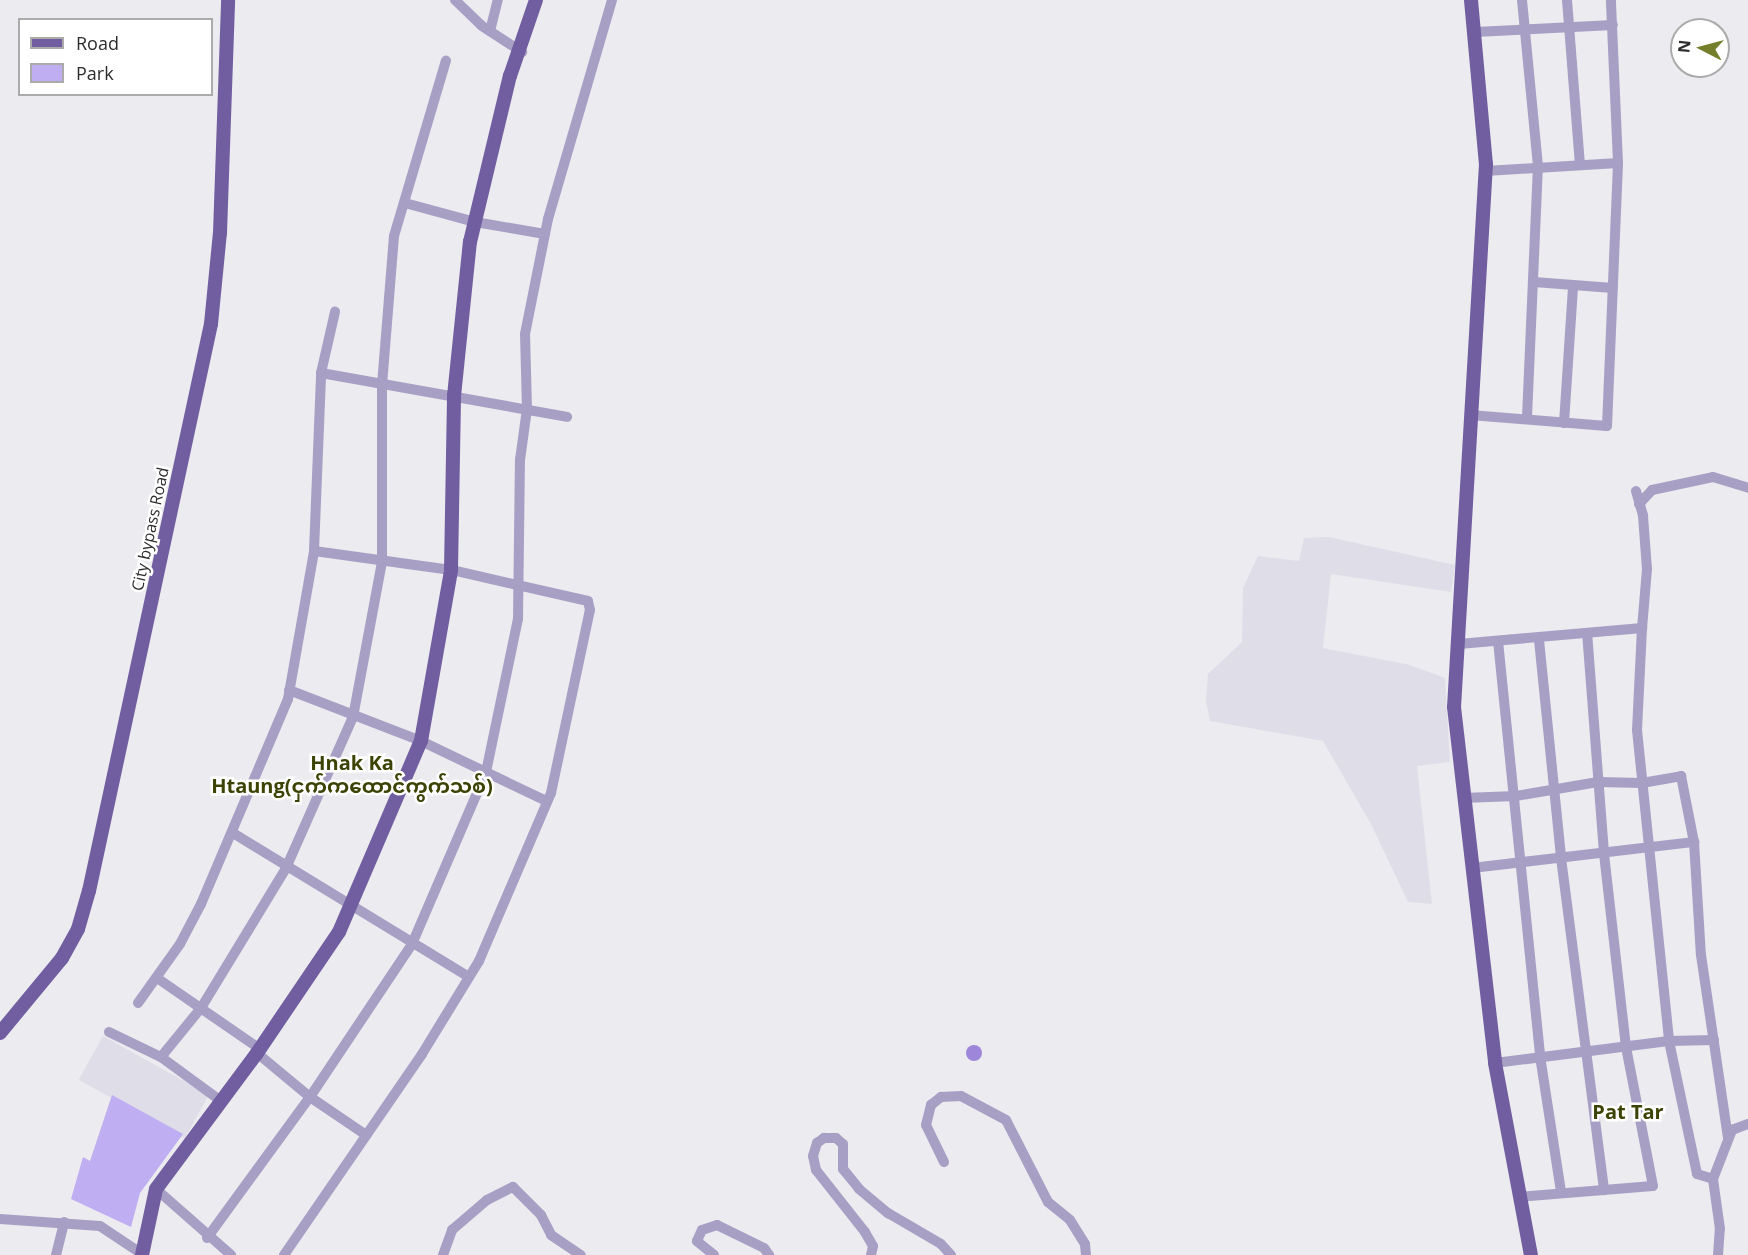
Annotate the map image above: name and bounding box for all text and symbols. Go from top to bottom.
legend [18,18,213,96]
north arrow [1670,18,1730,78]
text: Road [76,31,119,55]
text: N [1672,39,1696,54]
text: Park [76,61,114,85]
street label: City bypass Road [128,465,172,593]
district label: Hnak Ka Htaung(ငှက်ကထောင်ကွက်သစ်) [211,751,493,798]
district label: Pat Tar [1592,1099,1664,1123]

